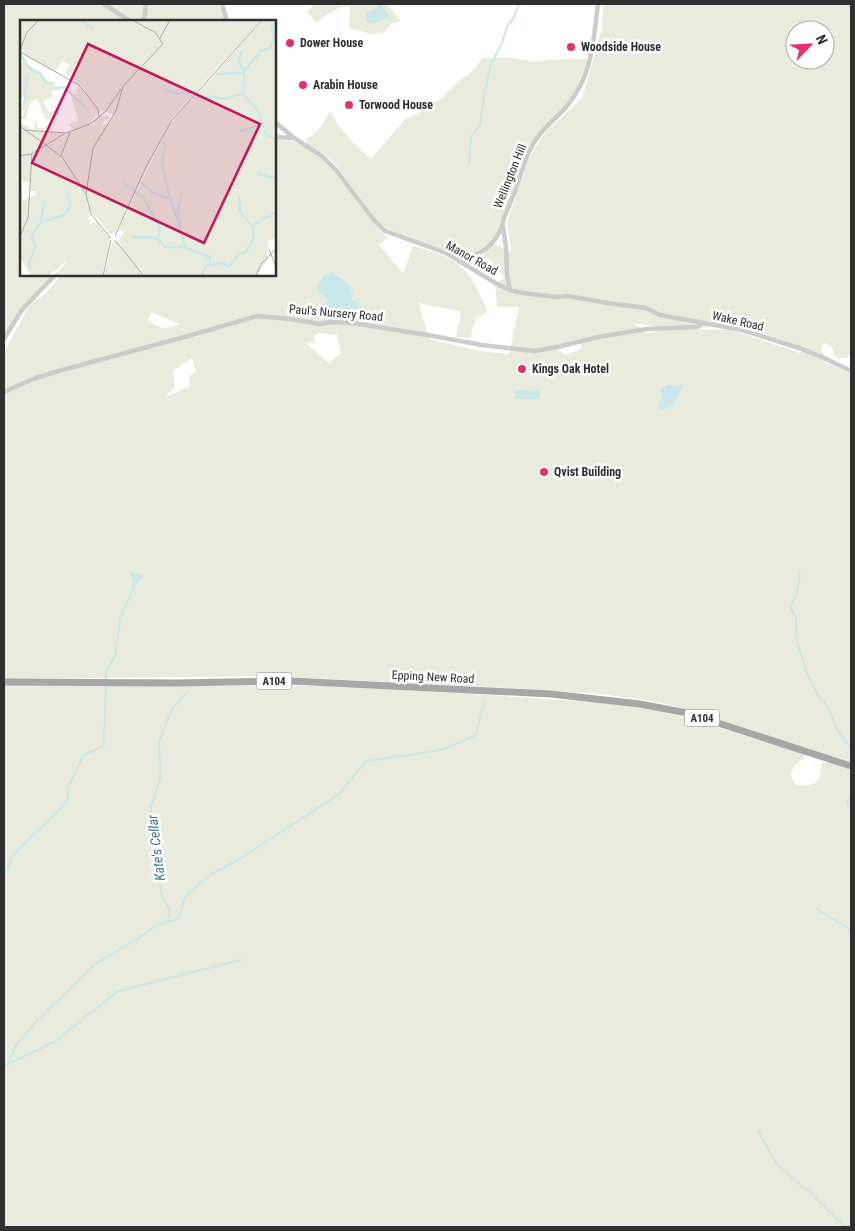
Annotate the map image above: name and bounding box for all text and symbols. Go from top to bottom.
inset map [20,20,276,276]
north arrow [785,20,835,70]
text: N [813,32,831,47]
place label: Dower House [300,36,364,50]
marker: Dower House [284,37,296,49]
place label: Woodside House [581,40,661,54]
marker: Woodside House [565,41,577,53]
place label: Arabin House [313,78,378,92]
marker: Arabin House [297,79,309,91]
place label: Torwood House [359,98,433,112]
marker: Torwood House [343,99,355,111]
street label: Wellington Hill [491,142,529,210]
street label: Manor Road [444,238,500,278]
street label: Paul's Nursery Road [288,302,384,324]
street label: Wake Road [711,308,765,334]
place label: Kings Oak Hotel [532,362,609,376]
marker: Kings Oak Hotel [516,363,528,375]
place label: Qvist Building [554,465,621,479]
marker: Qvist Building [538,466,550,478]
street label: Epping New Road [391,668,475,686]
road number: A104 [256,672,292,689]
road number: A104 [684,710,720,726]
water label: Kate's Cellar [144,813,168,882]

